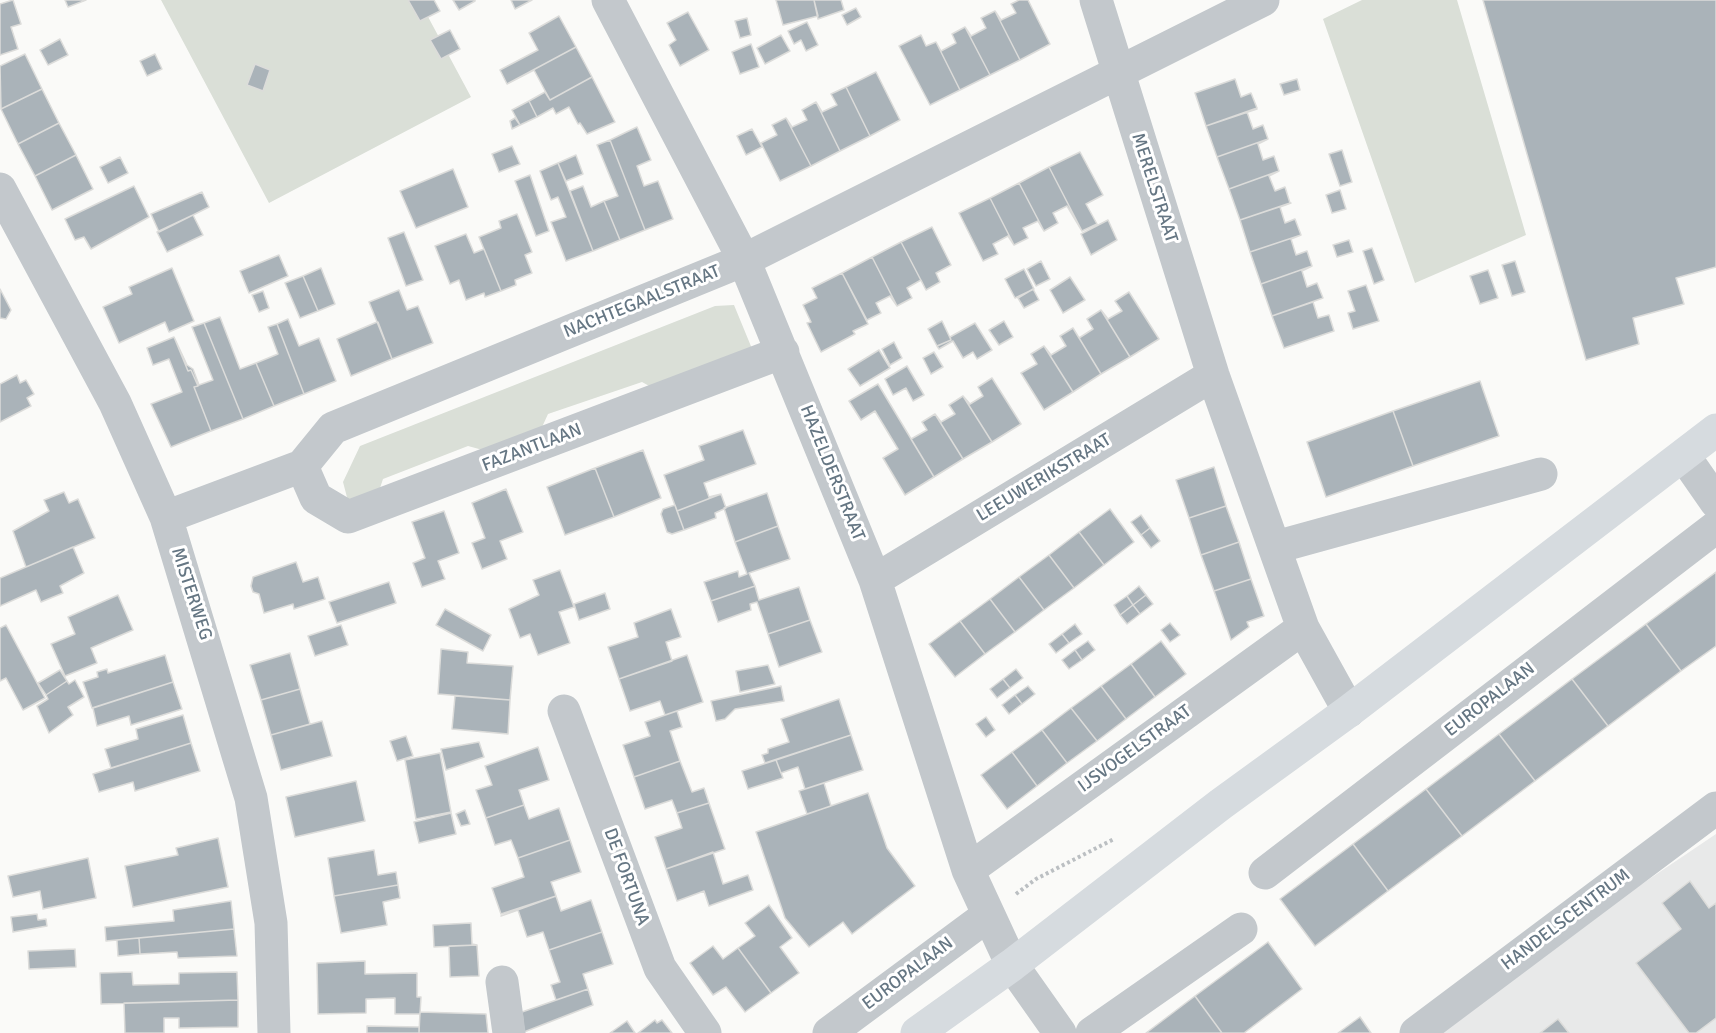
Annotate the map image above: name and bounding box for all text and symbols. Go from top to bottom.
street label: MERELSTRAAT [1126,130,1182,246]
street label: NACHTEGAALSTRAAT [561,261,723,343]
street label: HAZELDERSTRAAT [795,402,869,544]
street label: FAZANTLAAN [479,419,585,477]
street label: LEEUWERIKSTRAAT [973,429,1115,527]
street label: MISTERWEG [166,545,216,643]
street label: EUROPALAAN [1441,658,1539,742]
street label: IJSVOGELSTRAAT [1074,701,1196,797]
street label: DE FORTUNA [598,826,654,928]
street label: HANDELSCENTRUM [1497,865,1635,975]
street label: EUROPALAAN [858,933,958,1015]

